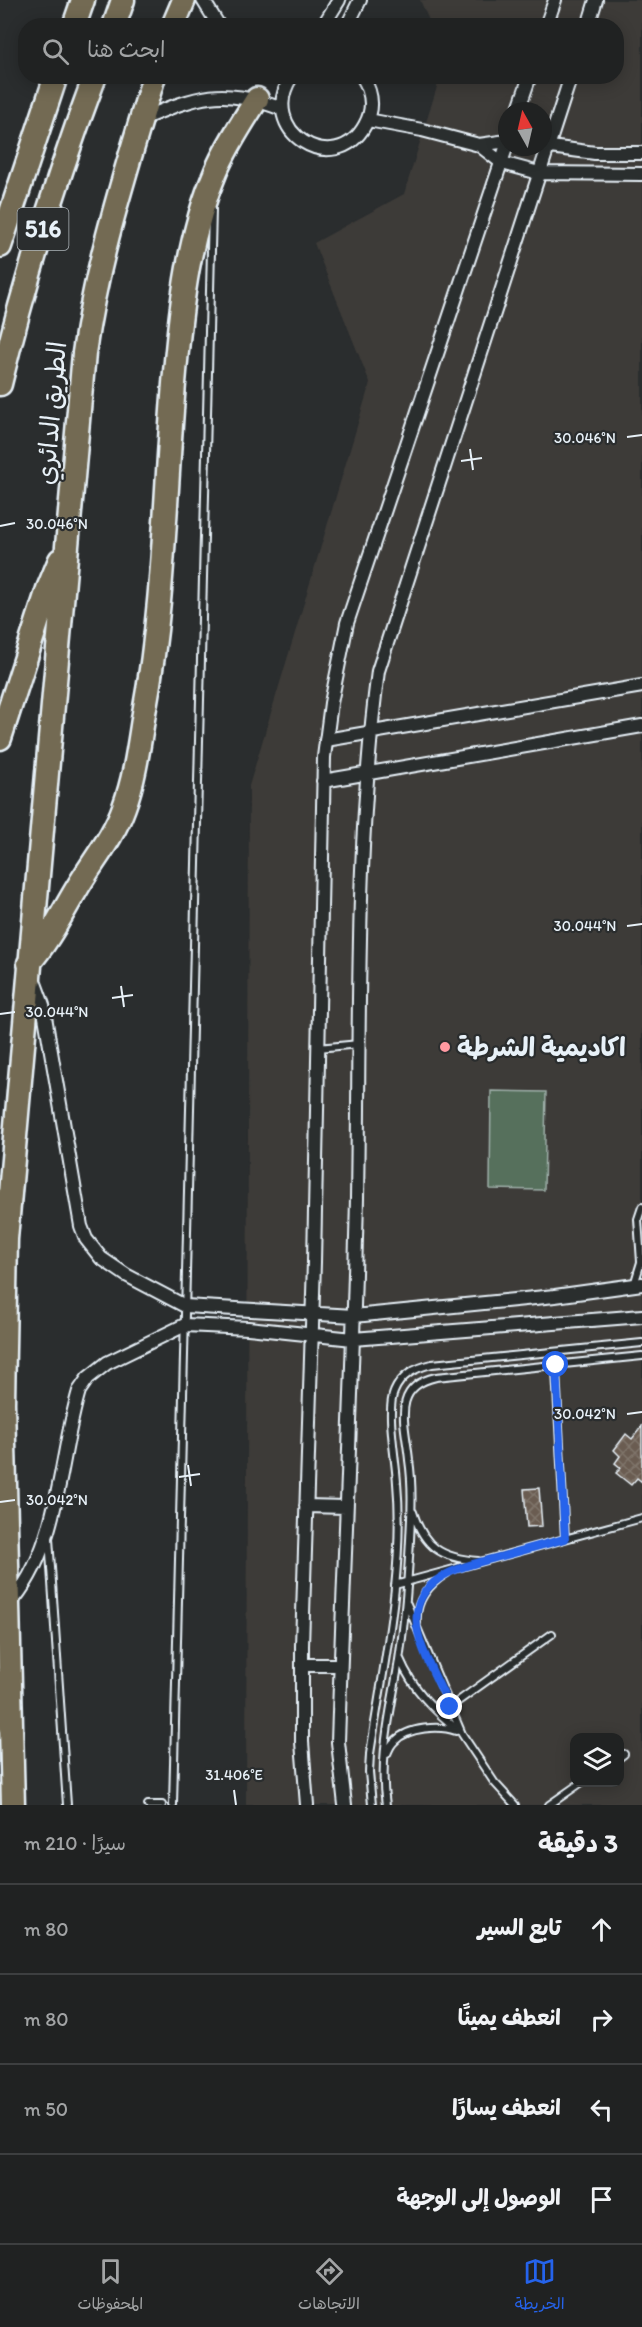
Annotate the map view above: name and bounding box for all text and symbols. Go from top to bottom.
search box [18,18,624,84]
icon: search [39,35,72,68]
text: ابحث هنا [87,36,166,63]
north arrow [498,102,552,156]
road number: 516 [18,208,68,250]
street label: الطريق الدائري [29,340,76,486]
text: 30.046°N [554,429,616,447]
text: 30.046°N [26,515,88,533]
text: 30.044°N [554,917,616,935]
text: 30.044°N [26,1003,88,1021]
place label: اكاديمية الشرطة [457,1031,626,1063]
marker: اكاديمية الشرطة [438,1040,452,1054]
route start [542,1351,568,1377]
text: 30.042°N [554,1405,616,1423]
text: 30.042°N [26,1491,88,1509]
route end [436,1693,462,1719]
map controls [570,1733,624,1787]
button: layers [570,1733,624,1787]
text: 31.406°E [205,1766,263,1784]
text: 3 دقيقة [538,1827,618,1859]
text: سيرًا · 210 m [24,1831,126,1855]
icon: ahead [585,1913,618,1946]
text: تابع السير [478,1914,561,1941]
text: 80 m [24,1917,69,1941]
icon: right [585,2003,618,2036]
text: انعطف يمينًا [458,2004,561,2031]
text: 80 m [24,2007,69,2031]
icon: left [585,2093,618,2126]
text: انعطف يسارًا [452,2094,561,2121]
text: 50 m [24,2097,68,2121]
icon: arrive [585,2183,618,2216]
text: الوصول إلى الوجهة [396,2184,561,2211]
tab: المحفوظات [77,2255,143,2318]
tab: الاتجاهات [298,2255,360,2318]
tab: الخريطة [515,2255,565,2318]

